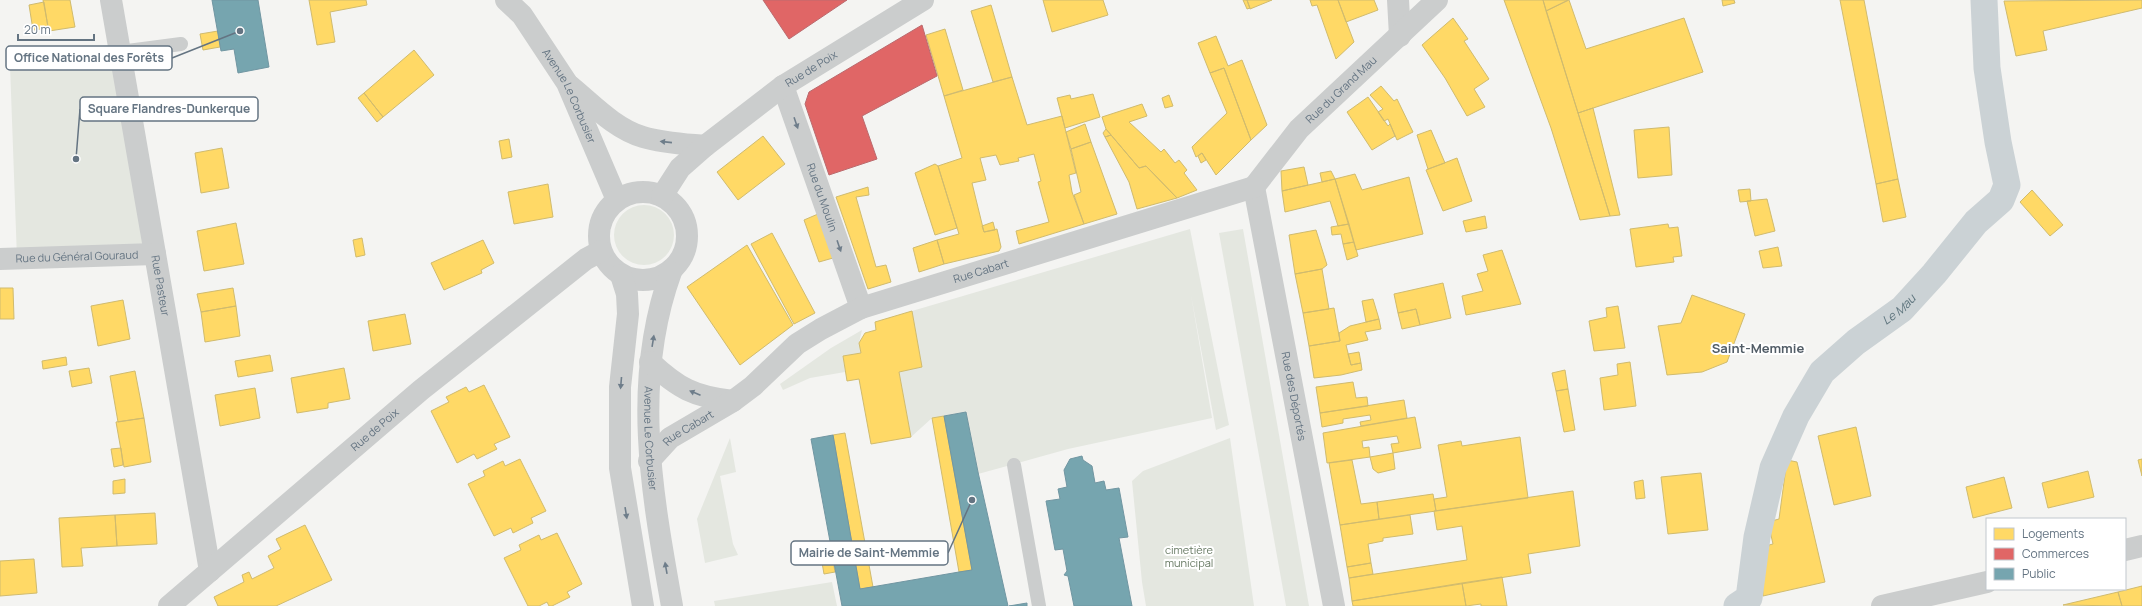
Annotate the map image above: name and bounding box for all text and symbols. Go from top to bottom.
scale bar [18,16,94,42]
text: 20 m [24,21,51,38]
callout: Office National des Forêts [6,46,172,70]
street label: Avenue Le Corbusier [539,46,600,145]
street label: Rue de Poix [782,46,840,90]
text: Office National des Forêts [14,49,164,66]
street label: Rue du Grand Mau [1302,52,1380,126]
callout: Square Flandres-Dunkerque [80,97,258,121]
text: Square Flandres-Dunkerque [88,100,250,117]
one-way arrow [794,118,800,130]
one-way arrow [660,139,672,145]
street label: Rue du Moulin [804,161,842,233]
one-way arrow [837,240,843,252]
street label: Rue du Général Gouraud [15,247,139,265]
street label: Rue Pasteur [148,254,174,317]
street label: Rue Cabart [951,255,1010,286]
water label: Le Mau [1879,290,1920,329]
one-way arrow [650,335,656,347]
district label: Saint-Memmie [1712,339,1804,357]
street label: Rue des Déportés [1279,350,1310,442]
one-way arrow [617,377,624,389]
street label: Avenue Le Corbusier [641,386,661,491]
one-way arrow [688,390,700,396]
street label: Rue de Poix [347,404,402,454]
street label: Rue Cabart [659,406,716,448]
one-way arrow [623,507,629,519]
legend [1986,518,2126,590]
text: Logements [2022,525,2084,542]
callout: Mairie de Saint-Memmie [791,541,948,565]
park label: cimetière municipal [1165,542,1214,570]
text: Mairie de Saint-Memmie [799,544,939,561]
text: Commerces [2022,545,2089,562]
one-way arrow [662,561,668,574]
text: Public [2022,565,2056,582]

